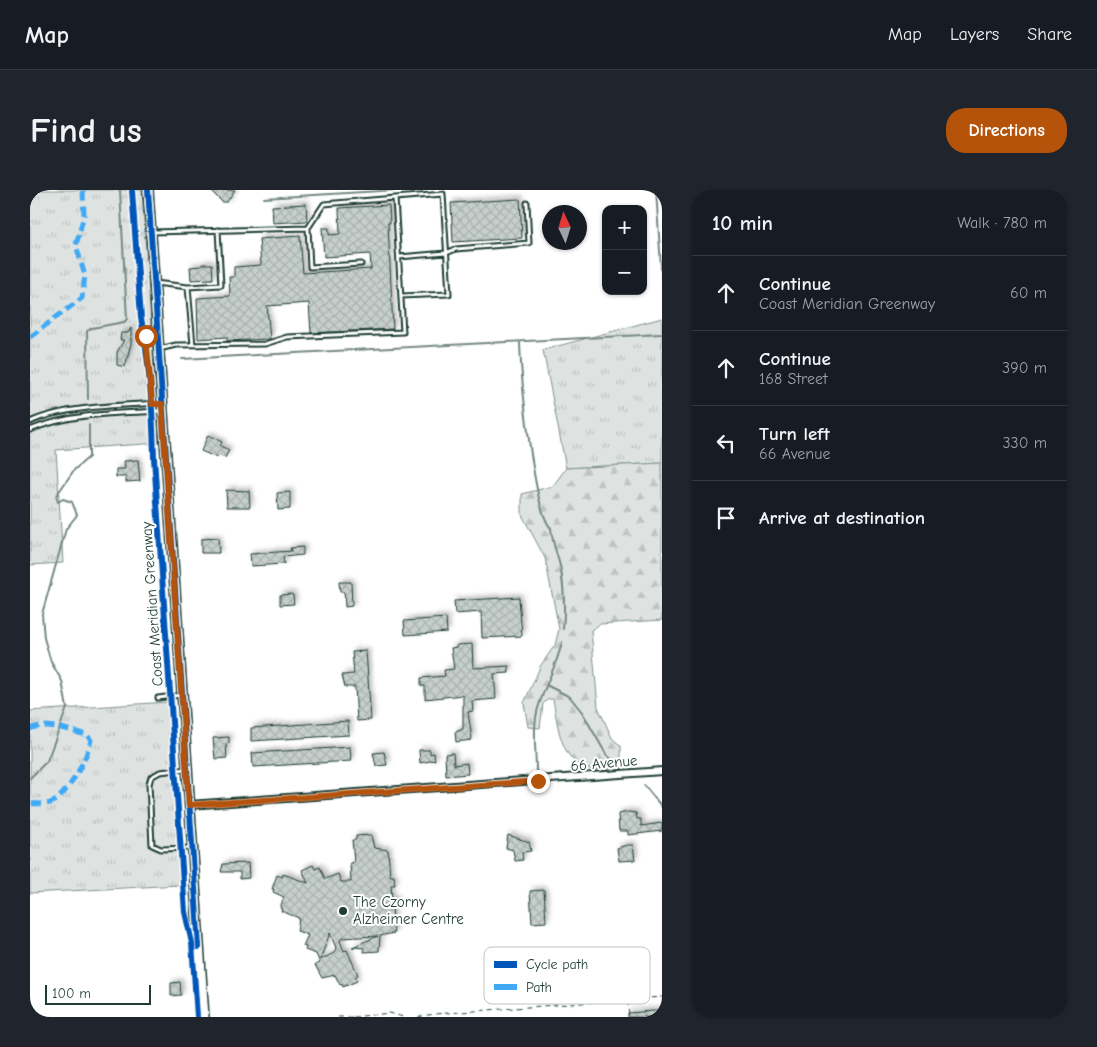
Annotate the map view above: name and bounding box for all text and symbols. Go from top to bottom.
text: Map [25,21,69,49]
text: Map [888,24,922,45]
text: Layers [950,24,999,45]
text: Share [1027,24,1072,45]
button: Directions [946,108,1067,153]
text: Find us [30,110,142,151]
north arrow [542,205,587,250]
map controls [602,205,647,295]
button: + [602,205,647,250]
text: 10 min [712,211,773,235]
text: Walk · 780 m [957,214,1047,232]
button: − [602,250,647,295]
text: Continue [759,273,831,295]
icon: ahead [712,279,740,307]
text: 60 m [1010,284,1047,302]
text: Coast Meridian Greenway [759,295,935,313]
route start [135,325,158,348]
text: Continue [759,348,831,370]
icon: ahead [712,354,740,382]
text: 390 m [1002,359,1047,377]
text: 168 Street [759,370,828,388]
text: Turn left [759,423,830,445]
icon: left [712,429,740,457]
text: 330 m [1002,434,1047,452]
text: 66 Avenue [759,445,830,463]
icon: arrive [712,504,740,532]
text: Arrive at destination [759,507,925,529]
street label: Coast Meridian Greenway [137,521,167,687]
street label: 66 Avenue [570,751,639,775]
route end [527,770,550,793]
place label: The Czorny Alzheimer Centre [353,893,464,928]
marker: The Czorny Alzheimer Centre [337,905,349,917]
legend [484,947,650,1004]
text: Cycle path [526,956,588,973]
text: Path [526,979,552,996]
scale bar [45,982,151,1005]
text: 100 m [52,985,91,1002]

